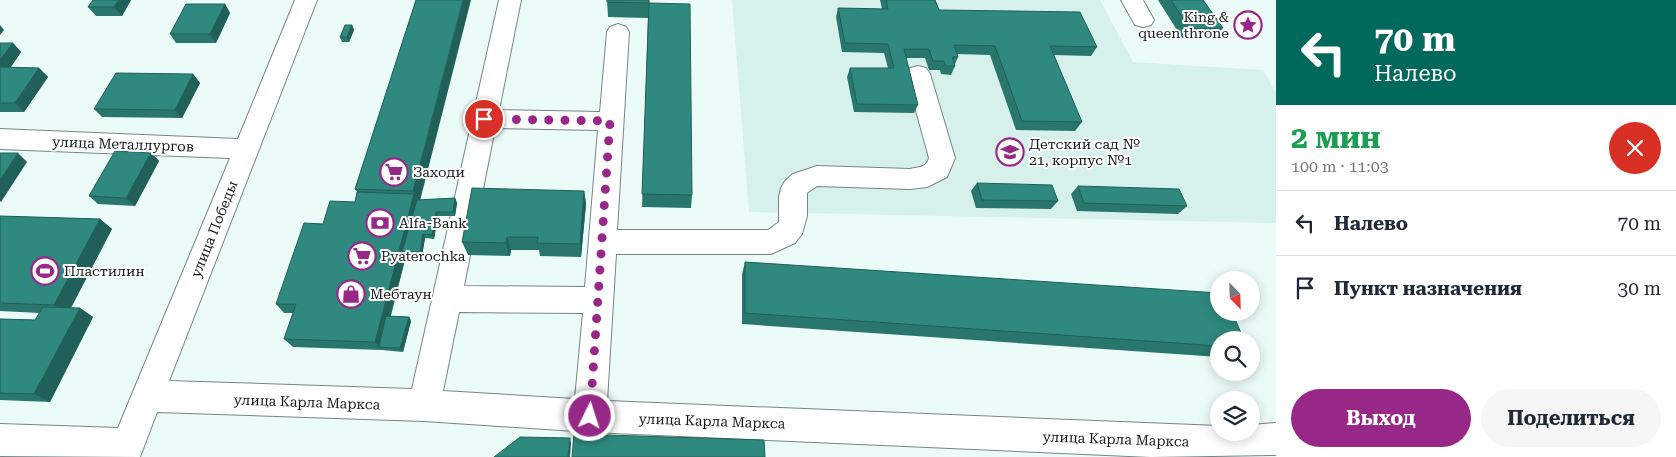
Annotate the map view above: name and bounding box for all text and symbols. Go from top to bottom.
place label: King & queen throne [1138,9,1229,41]
place icon: King & queen throne [1233,10,1263,40]
text: 70 m [1374,19,1456,60]
icon: left [1291,20,1356,85]
text: Налево [1374,61,1457,86]
pin [463,98,505,140]
icon: arrive [470,105,498,133]
text: 2 мин [1291,120,1381,155]
button: close [1609,122,1661,174]
street label: улица Металлургов [52,134,194,154]
place label: Детский сад № 21, корпус №1 [1029,136,1140,168]
school or university icon: Детский сад № 21, корпус №1 [995,137,1025,167]
supermarket icon: Заходи [379,157,409,187]
text: 100 m · 11:03 [1291,157,1389,176]
place label: Заходи [413,164,465,180]
street label: улица Победы [187,178,241,280]
bank icon: Alfa-Bank [365,208,395,238]
icon: left [1291,209,1319,237]
text: Налево [1334,212,1408,235]
text: 70 m [1618,212,1661,235]
place label: Alfa-Bank [399,215,467,231]
supermarket icon: Pyaterochka [347,241,377,271]
place label: Pyaterochka [381,248,466,264]
sports icon: Пластилин [30,256,60,286]
place label: Пластилин [64,263,145,279]
north arrow [1210,271,1260,321]
map controls [1210,271,1260,441]
icon: arrive [1291,274,1319,302]
text: Пункт назначения [1334,277,1522,300]
text: 30 m [1618,277,1661,300]
shop icon: Мебтаун [336,279,366,309]
place label: Мебтаун [370,286,432,302]
button: search [1210,331,1260,381]
position arrow [563,389,615,441]
button: Выход [1291,389,1471,447]
button: Поделиться [1481,389,1661,447]
street label: улица Карла Маркса [233,391,381,413]
button: layers [1210,391,1260,441]
street label: улица Карла Маркса [638,410,786,432]
street label: улица Карла Маркса [1042,428,1190,450]

